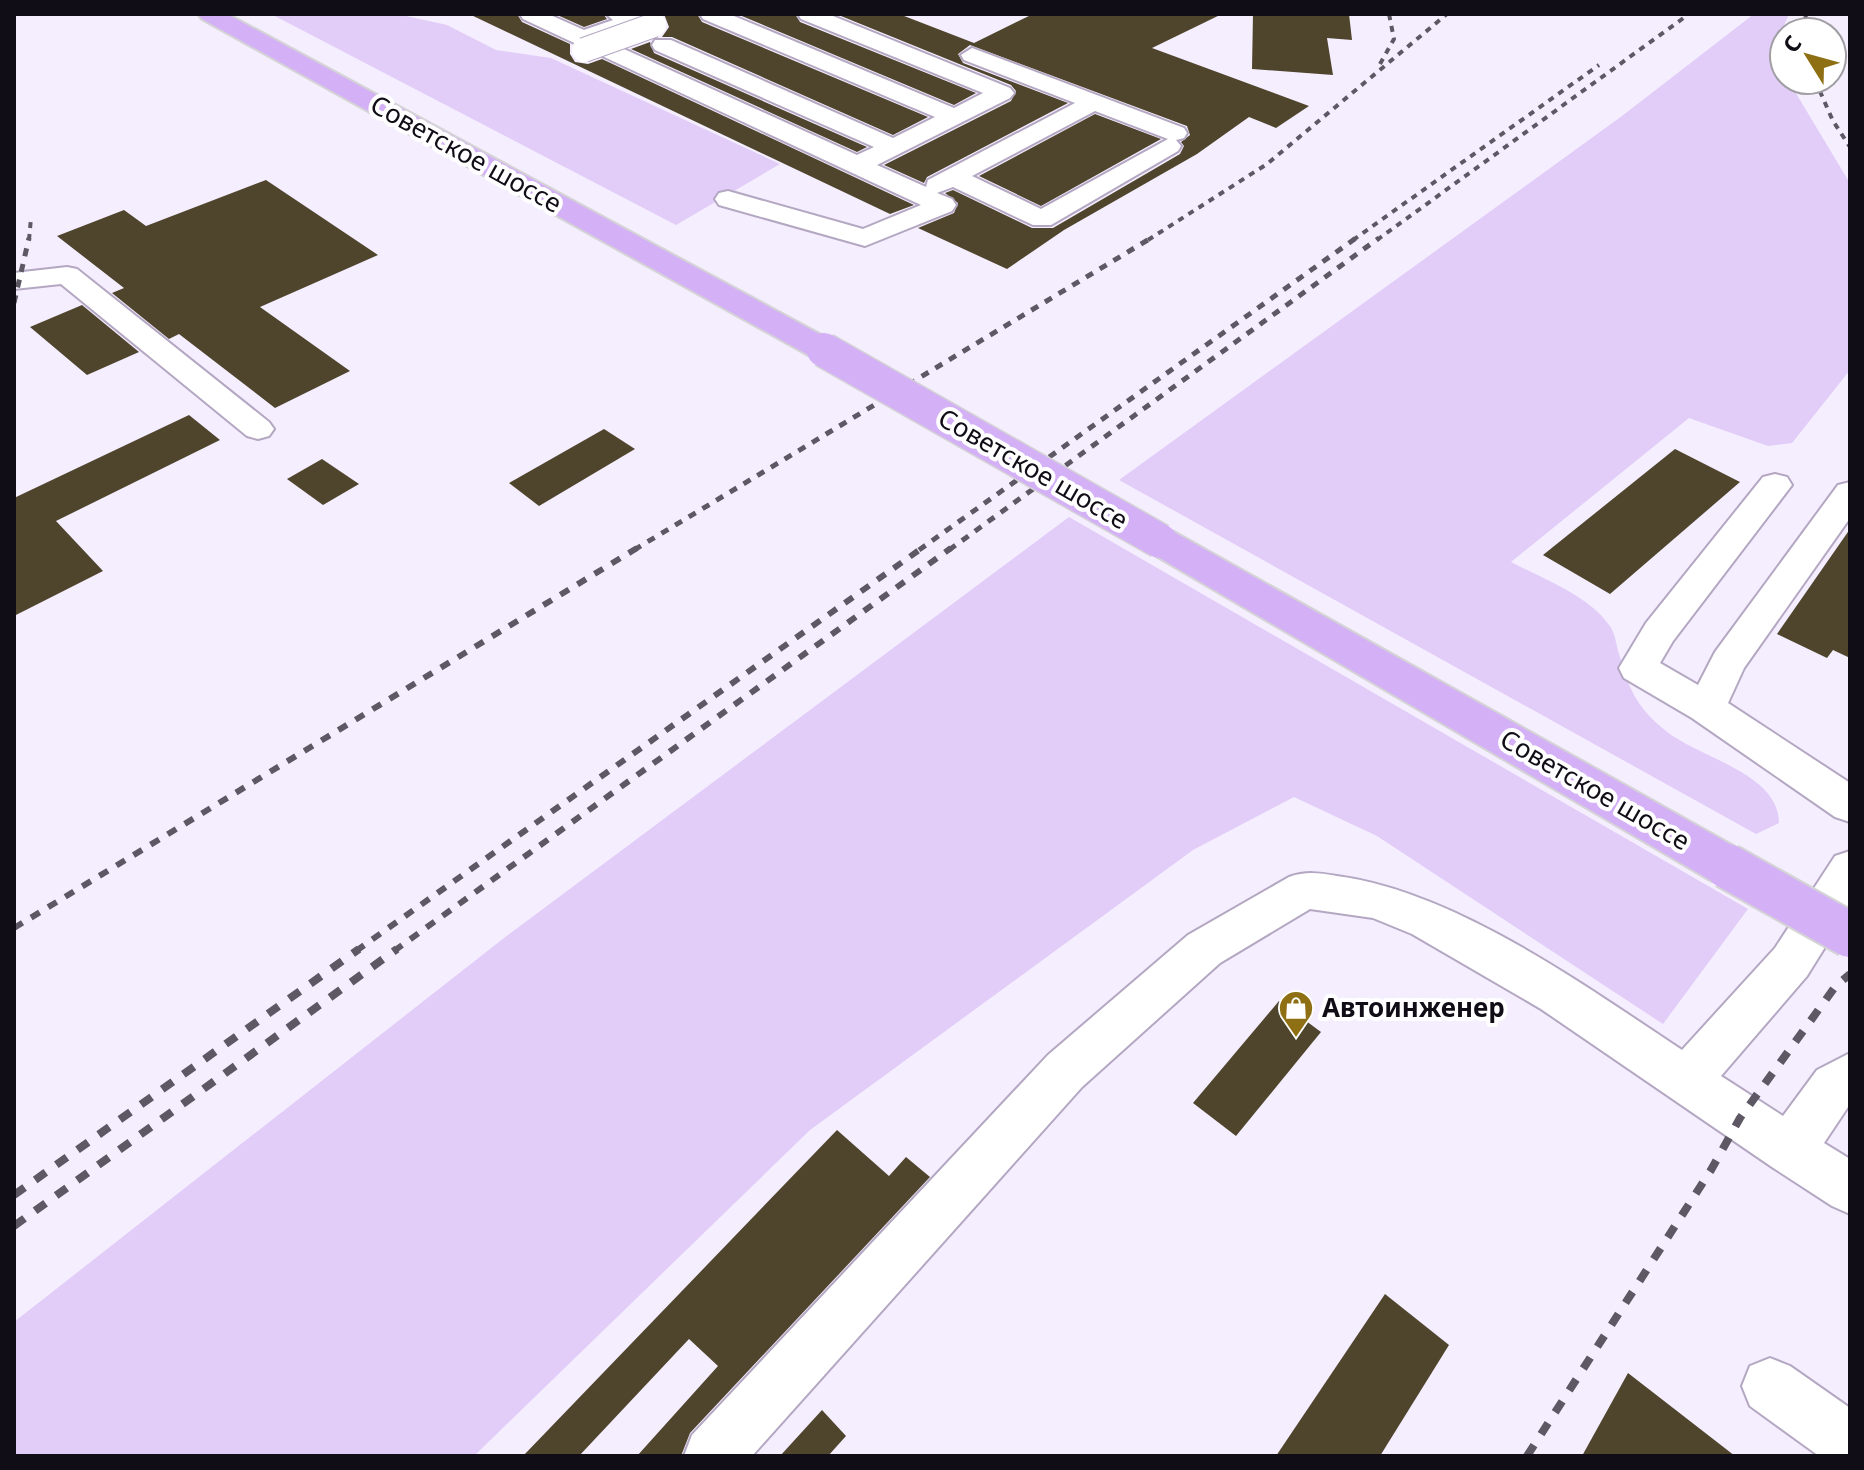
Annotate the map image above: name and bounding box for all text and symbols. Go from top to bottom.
north arrow [1768,16,1848,96]
text: С [1775,29,1807,58]
street label: Советское шоссе [364,86,569,221]
street label: Советское шоссе [932,399,1135,537]
street label: Советское шоссе [1494,720,1697,858]
shop icon: Автоинженер [1277,989,1315,1039]
place label: Автоинженер [1322,989,1505,1025]

